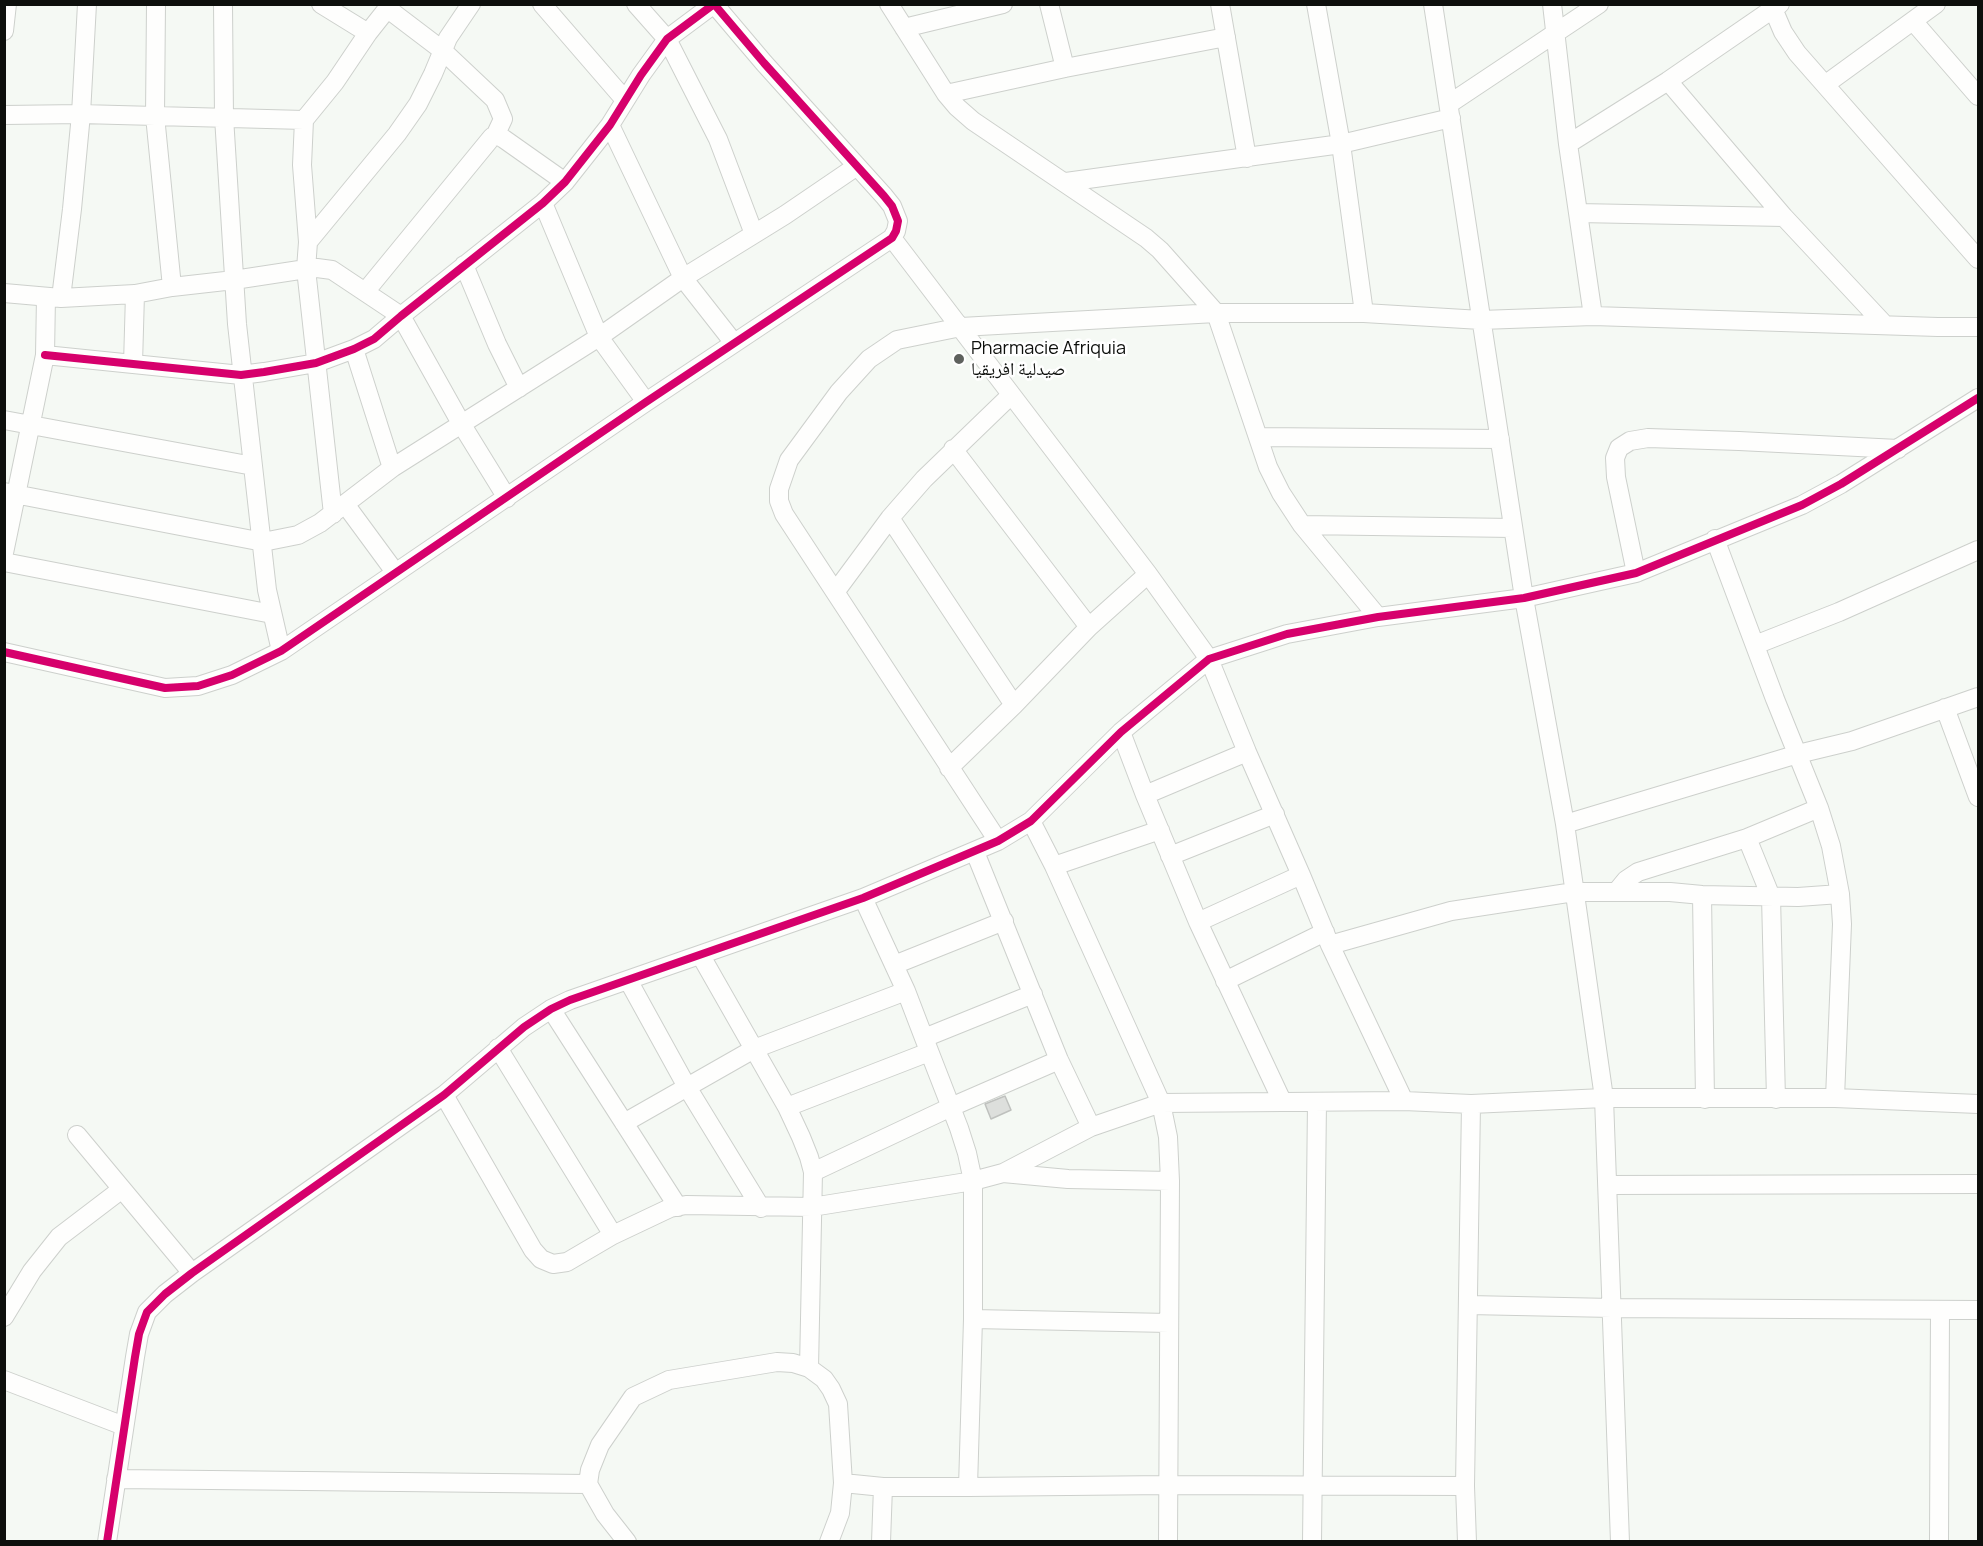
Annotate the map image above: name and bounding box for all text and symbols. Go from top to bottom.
place label: Pharmacie Afriquia صيدلية افريقيا [971,338,1126,380]
marker: Pharmacie Afriquia صيدلية افريقيا [952,352,966,366]

